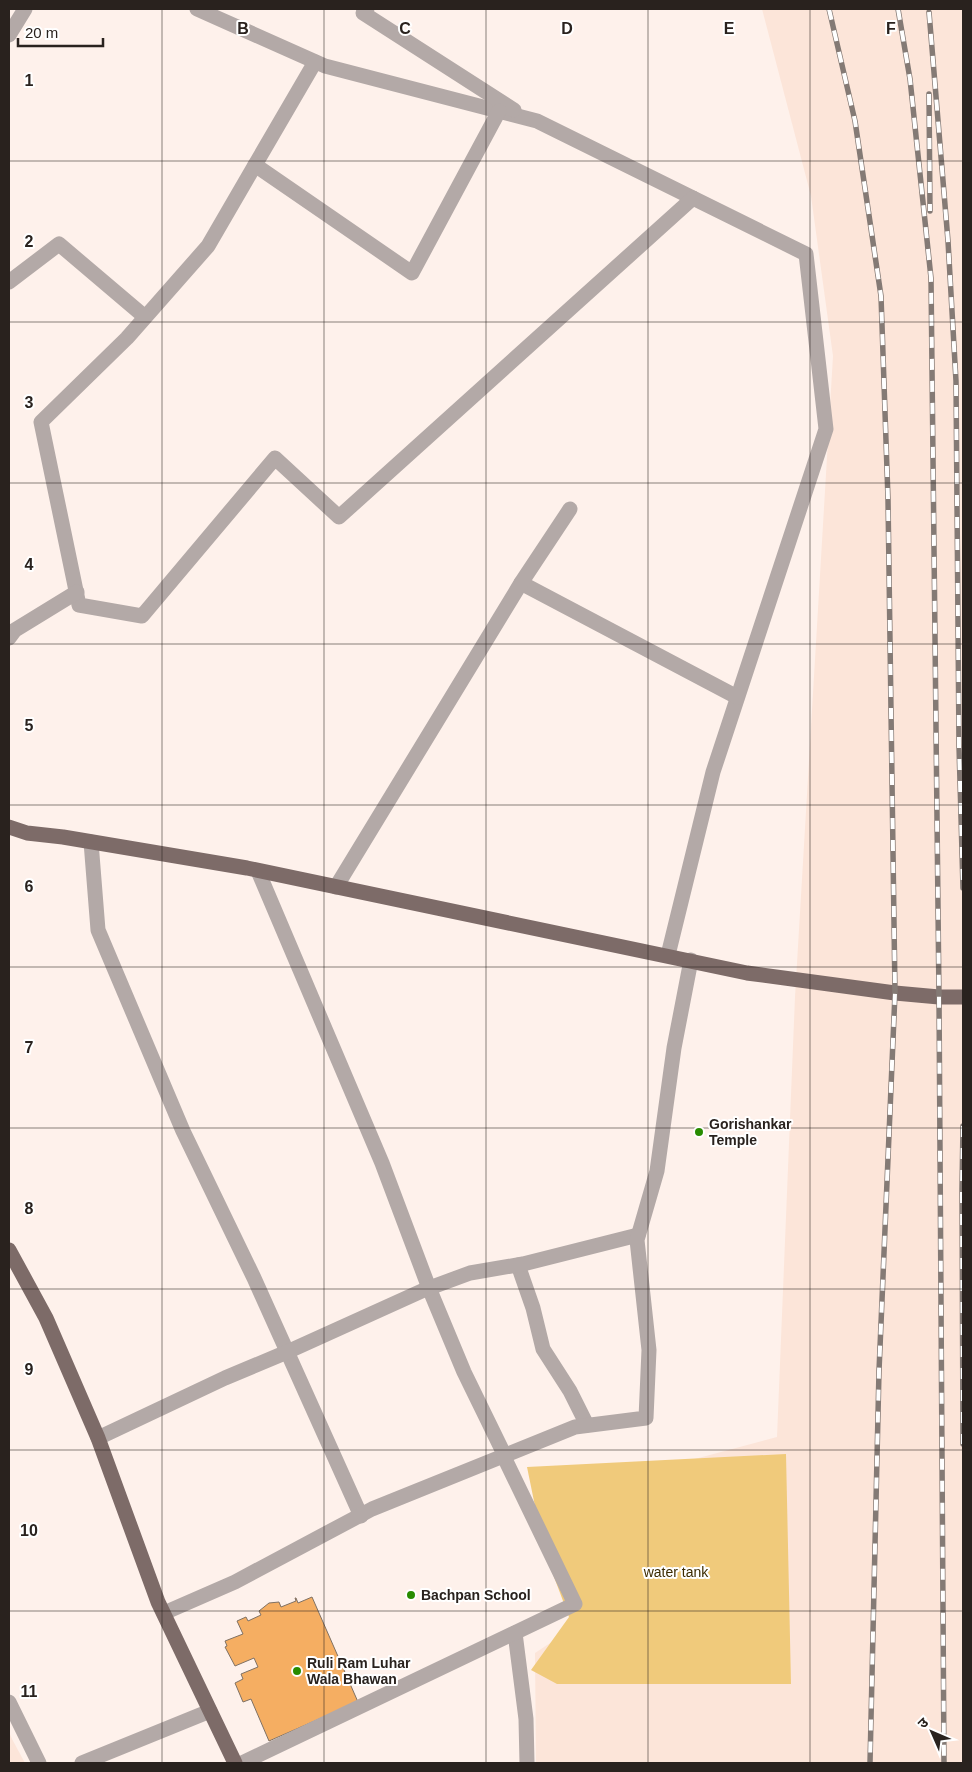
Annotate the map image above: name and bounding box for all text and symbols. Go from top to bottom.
scale bar [18,15,102,47]
text: B [237,20,249,37]
text: C [399,20,411,37]
text: D [561,20,573,37]
text: E [724,20,735,37]
text: F [886,20,896,37]
text: 20 m [25,24,58,41]
text: 1 [25,72,34,89]
text: 2 [25,233,34,250]
text: 3 [25,394,34,411]
text: 4 [25,556,34,573]
text: 5 [25,717,34,734]
text: 6 [25,878,34,895]
text: 7 [25,1039,34,1056]
place label: Gorishankar Temple [709,1116,792,1148]
marker: Gorishankar Temple [693,1126,705,1138]
text: 8 [25,1200,34,1217]
text: 9 [25,1361,34,1378]
text: 10 [20,1522,38,1539]
park label: water tank [643,1564,709,1580]
place label: Bachpan School [421,1587,531,1603]
marker: Bachpan School [405,1589,417,1601]
place label: Ruli Ram Luhar Wala Bhawan [307,1655,411,1687]
marker: Ruli Ram Luhar Wala Bhawan [291,1665,303,1677]
text: 11 [21,1683,38,1700]
north arrow [907,1707,957,1757]
text: उ [914,1714,932,1731]

